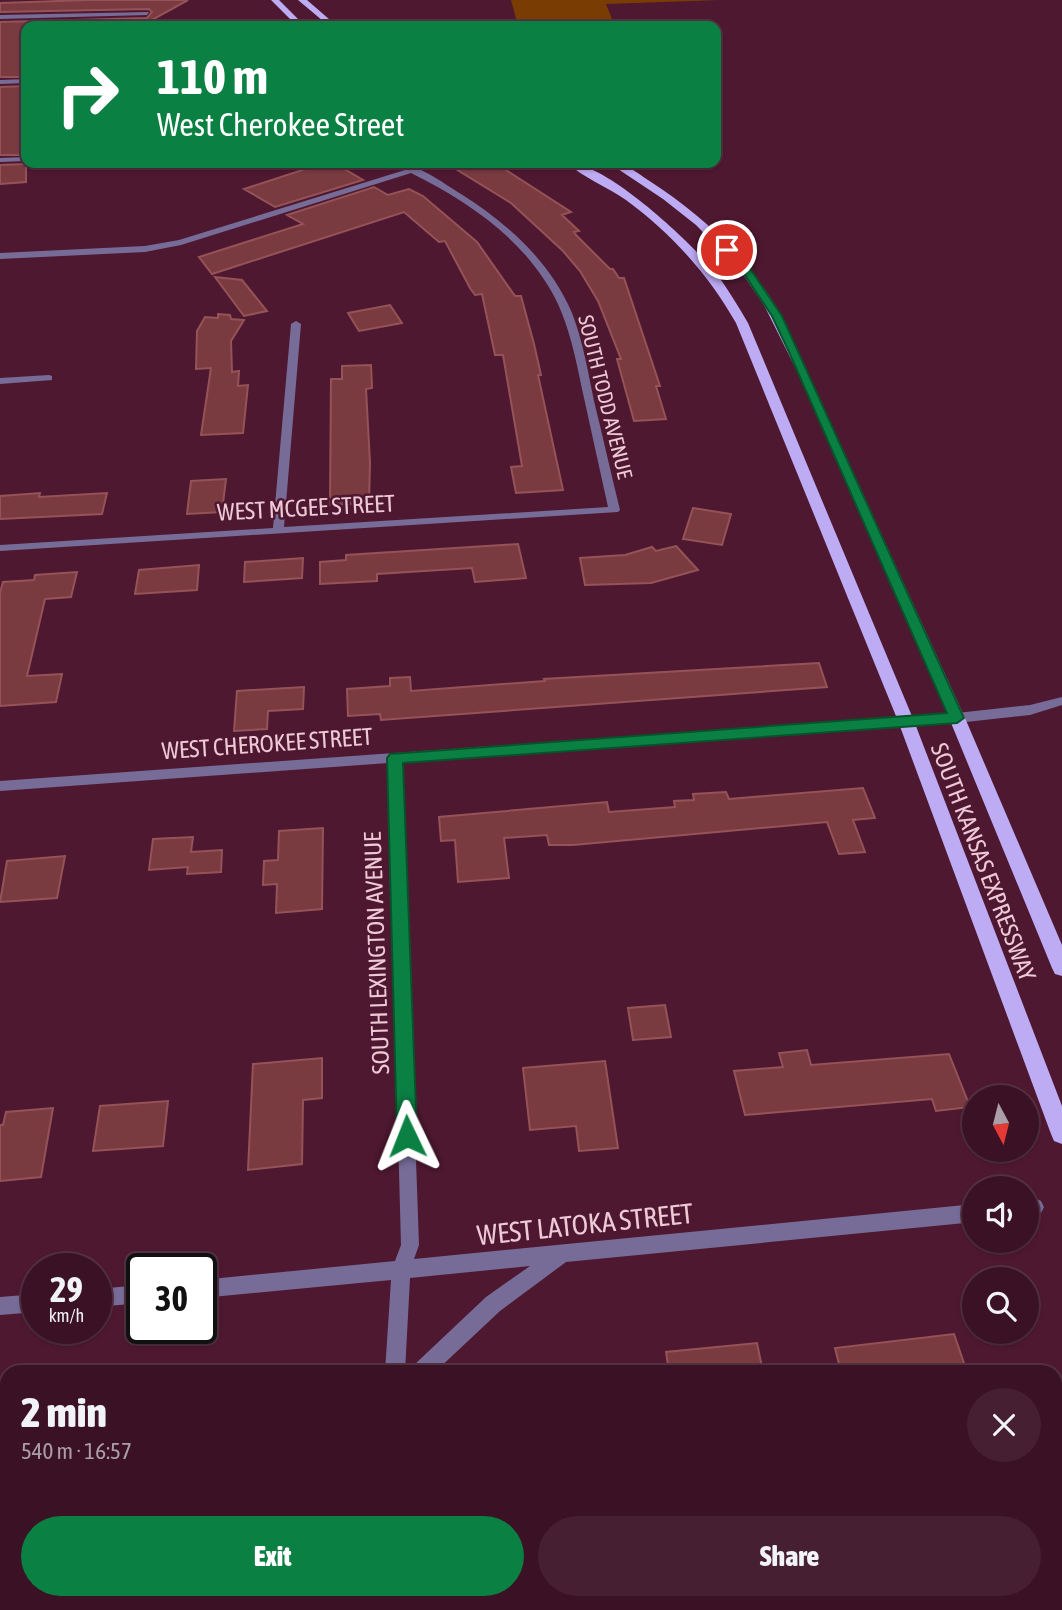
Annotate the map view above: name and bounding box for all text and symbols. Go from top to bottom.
text: 110 m [157,48,268,104]
icon: right [42,49,133,140]
text: West Cherokee Street [157,106,405,143]
pin [697,220,757,280]
icon: arrive [708,231,746,269]
street label: SOUTH TODD AVENUE [574,312,638,481]
street label: WEST MCGEE STREET [216,489,396,526]
street label: WEST CHEROKEE STREET [161,723,374,764]
street label: SOUTH KANSAS EXPRESSWAY [926,739,1041,985]
street label: SOUTH LEXINGTON AVENUE [359,831,394,1075]
north arrow [962,1085,1040,1162]
map controls [962,1085,1039,1344]
position arrow [370,1099,444,1173]
button: sound [962,1176,1039,1253]
street label: WEST LATOKA STREET [475,1197,695,1251]
speed limit sign: 30 [126,1253,217,1344]
button: search [962,1267,1039,1344]
text: 29 [50,1269,83,1309]
text: km/h [49,1305,84,1326]
text: 2 min [21,1388,107,1436]
button: close [967,1388,1041,1462]
text: 540 m · 16:57 [21,1438,132,1464]
button: Exit [21,1516,524,1596]
button: Share [538,1516,1041,1596]

